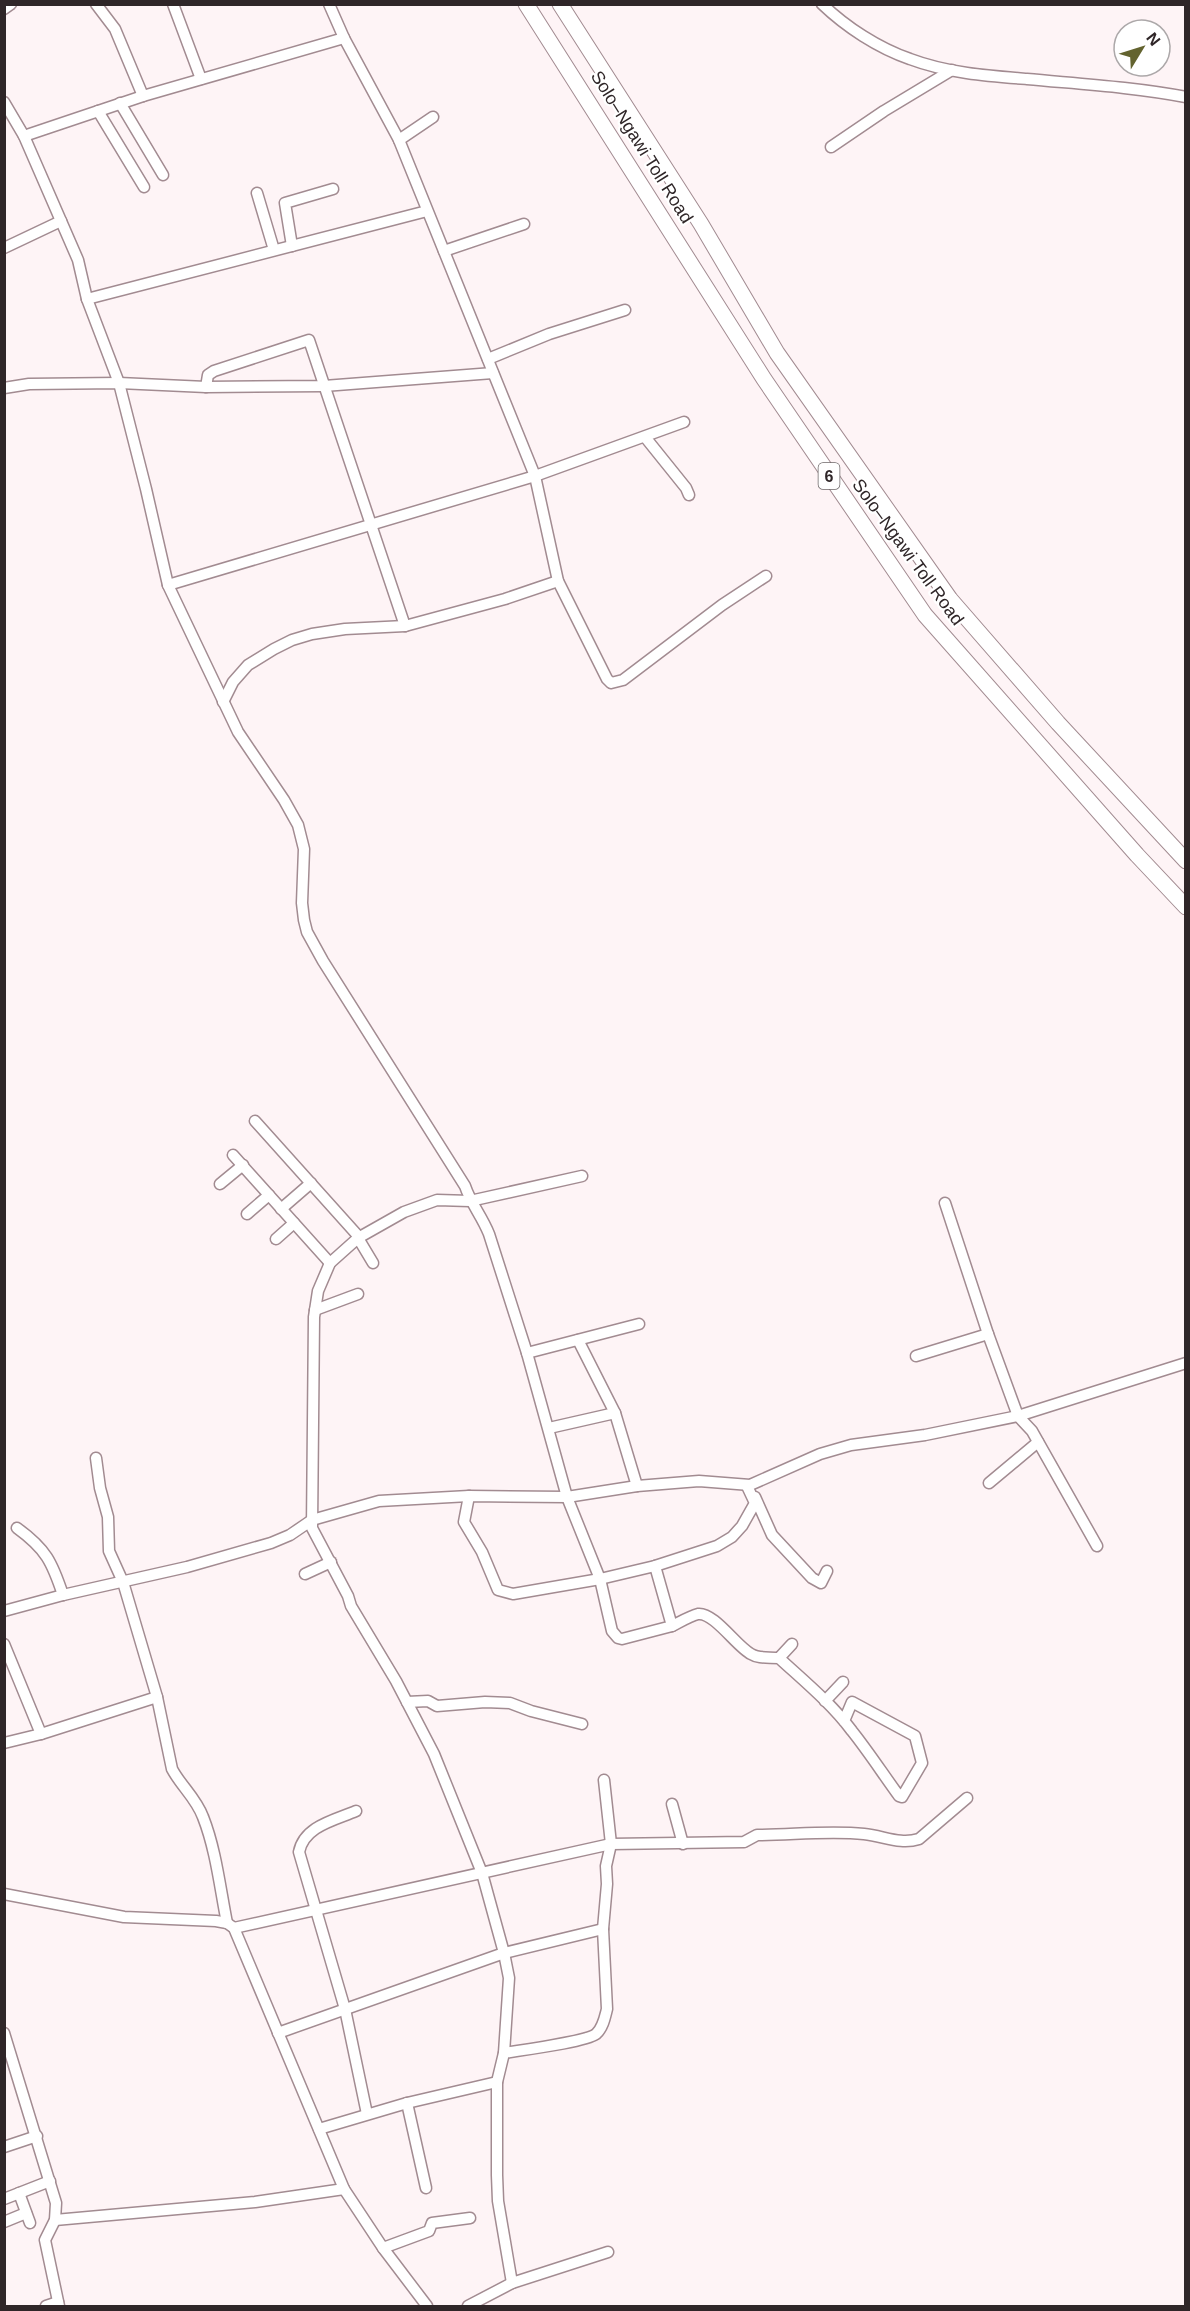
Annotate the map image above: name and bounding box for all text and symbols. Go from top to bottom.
north arrow [1112,18,1172,78]
text: N [1143,29,1164,49]
street label: Solo–Ngawi Toll Road [587,67,697,227]
road number: 6 [818,463,840,489]
street label: Solo–Ngawi Toll Road [848,475,968,629]

